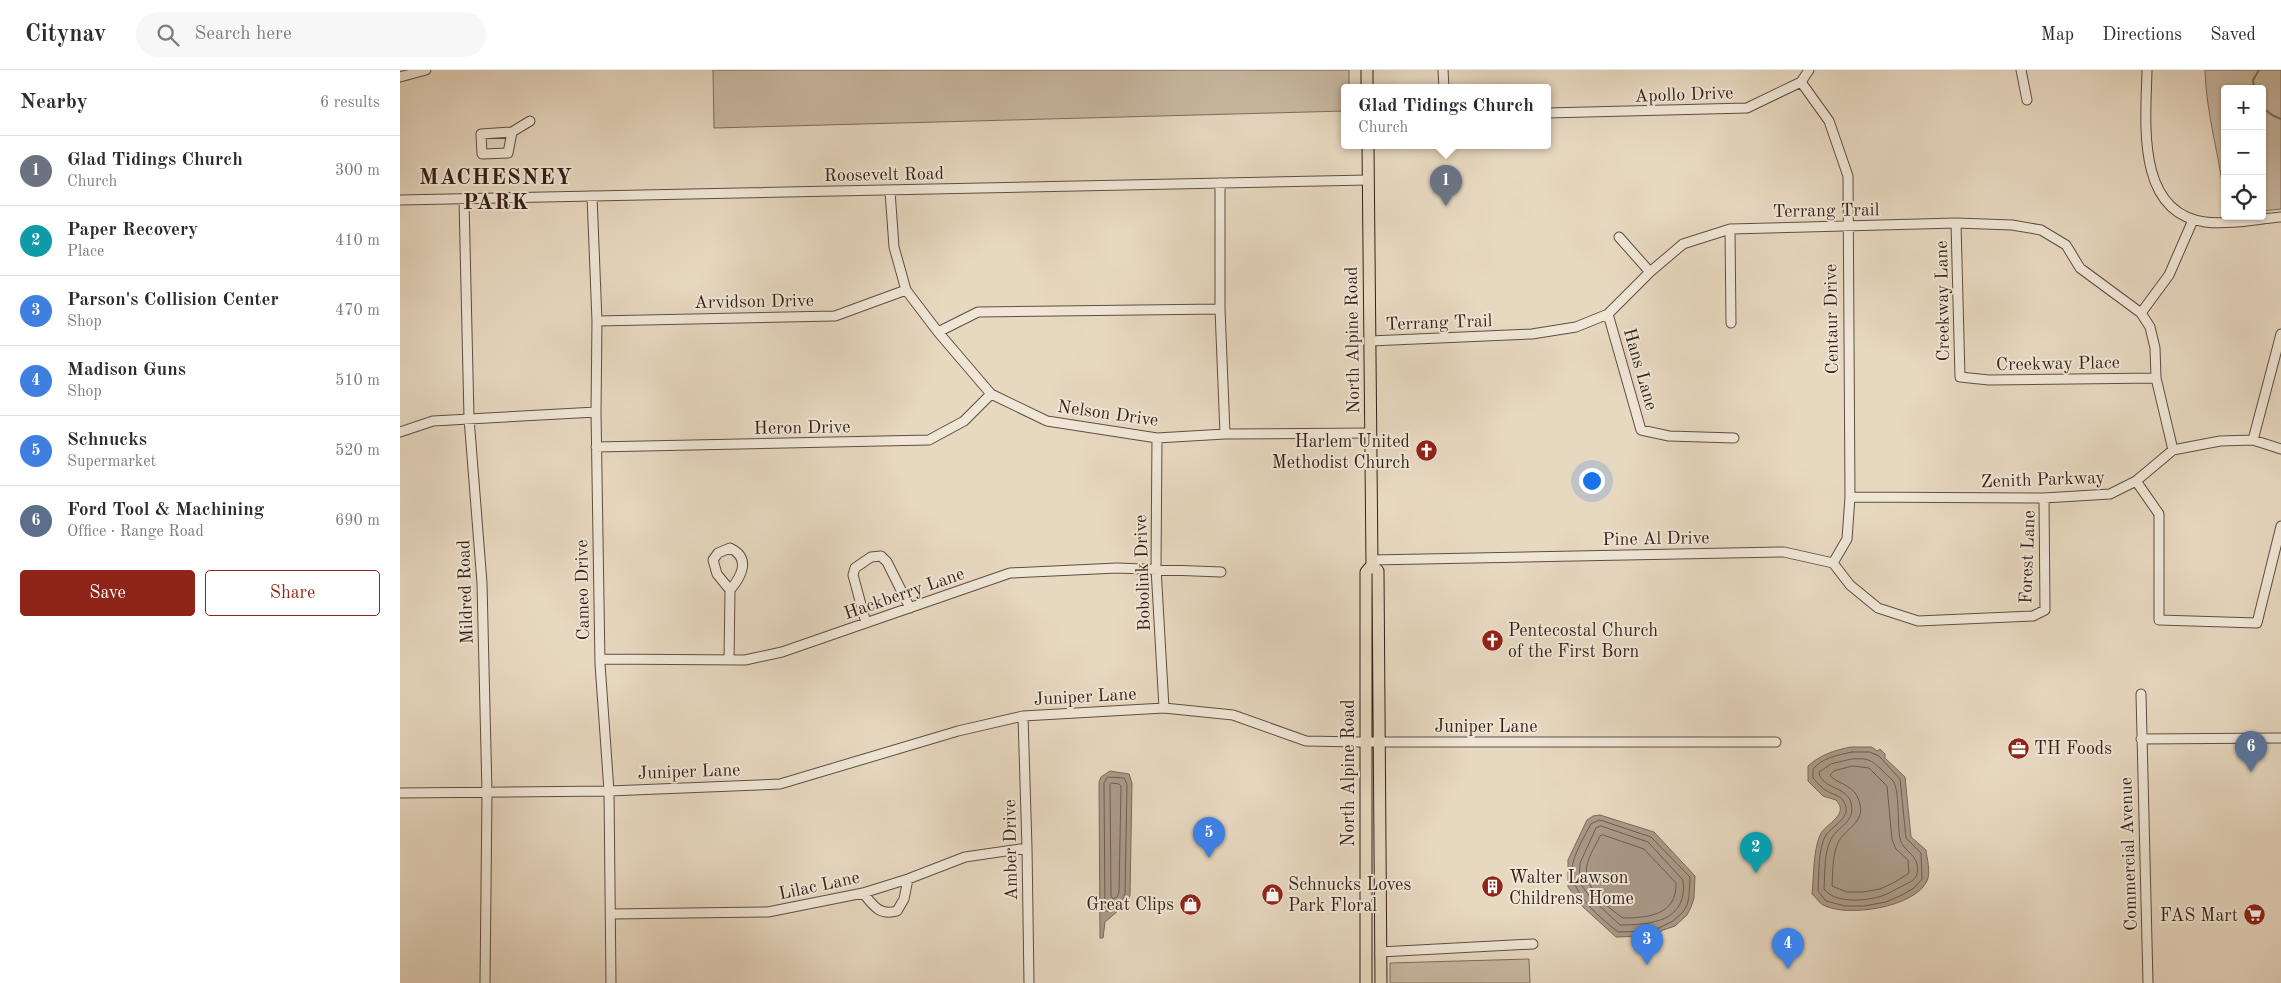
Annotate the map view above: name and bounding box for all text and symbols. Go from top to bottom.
search box [136,12,486,57]
icon: search [154,21,182,49]
text: Citynav [25,23,106,47]
text: Search here [194,25,292,44]
text: Map [2041,26,2074,44]
text: Directions [2102,26,2182,44]
text: Saved [2210,26,2256,44]
popup [1341,84,1551,149]
street label: Apollo Drive [1634,84,1734,106]
map controls [2221,85,2266,220]
button: + [2221,85,2266,130]
text: Nearby [20,92,88,113]
text: 6 results [320,95,380,111]
text: Glad Tidings Church [1358,97,1534,116]
text: Church [1358,120,1408,136]
button: − [2221,130,2266,175]
text: Glad Tidings Church [67,151,243,170]
text: 1 [31,163,41,179]
text: 300 m [335,163,380,179]
street label: Roosevelt Road [824,165,944,185]
pin: 1 [1430,165,1462,206]
district label: MACHESNEY PARK [419,167,573,214]
text: Church [67,174,117,190]
button: locate [2221,175,2266,220]
street label: Terrang Trail [1772,201,1880,221]
text: Paper Recovery [67,221,198,240]
text: 2 [31,233,41,249]
text: 410 m [335,233,380,249]
street label: Creekway Lane [1933,240,1953,362]
text: Place [67,244,104,260]
street label: Centaur Drive [1822,264,1842,374]
street label: North Alpine Road [1343,266,1363,414]
text: Parson's Collision Center [67,291,279,310]
street label: Arvidson Drive [694,292,814,312]
text: 3 [31,303,41,319]
text: 470 m [335,303,380,319]
street label: Terrang Trail [1385,312,1493,334]
text: Shop [67,314,102,330]
street label: Hans Lane [1620,326,1660,412]
street label: Creekway Place [1996,354,2120,374]
text: Madison Guns [67,361,186,380]
text: 4 [31,373,41,389]
text: 510 m [335,373,380,389]
text: Shop [67,384,102,400]
street label: Nelson Drive [1056,398,1159,430]
street label: Heron Drive [753,418,851,438]
text: Schnucks [67,431,147,450]
place label: Harlem United Methodist Church [1272,433,1410,472]
church icon: Harlem United Methodist Church [1414,439,1438,463]
text: 5 [31,443,41,459]
text: 520 m [335,443,380,459]
text: Supermarket [67,454,156,470]
your location [1579,468,1605,494]
street label: Zenith Parkway [1981,469,2106,491]
text: Ford Tool & Machining [67,501,264,520]
street label: Forest Lane [2017,510,2039,604]
text: 6 [31,513,41,529]
text: 690 m [335,513,380,529]
street label: Bobolink Drive [1132,514,1154,632]
text: Office · Range Road [67,524,204,540]
street label: Pine Al Drive [1602,529,1710,549]
street label: Mildred Road [455,539,477,644]
street label: Cameo Drive [573,539,593,640]
street label: Hackberry Lane [842,565,967,623]
button: Save [20,570,195,616]
button: Share [205,570,380,616]
place label: Pentecostal Church of the First Born [1508,622,1658,661]
church icon: Pentecostal Church of the First Born [1480,628,1504,652]
street label: Juniper Lane [1033,685,1137,709]
street label: North Alpine Road [1340,699,1358,847]
street label: Juniper Lane [1435,718,1537,736]
pin: 6 [2235,731,2267,772]
office icon: TH Foods [2006,736,2030,760]
place label: TH Foods [2034,740,2112,758]
street label: Juniper Lane [637,761,741,783]
street label: Commercial Avenue [2117,777,2141,931]
street label: Amber Drive [1001,799,1021,901]
pin: 5 [1193,817,1225,858]
pin: 2 [1740,832,1772,873]
street label: Lilac Lane [777,869,861,903]
place label: Walter Lawson Childrens Home [1509,869,1634,908]
building icon: Walter Lawson Childrens Home [1481,875,1505,899]
place label: Schnucks Loves Park Floral [1288,876,1411,915]
shop icon: Schnucks Loves Park Floral [1260,882,1284,906]
shop icon: Great Clips [1178,892,1202,916]
place label: Great Clips [1086,896,1174,914]
supermarket icon: FAS Mart [2242,903,2266,927]
place label: FAS Mart [2160,907,2238,925]
pin: 3 [1631,924,1663,965]
pin: 4 [1772,928,1804,969]

